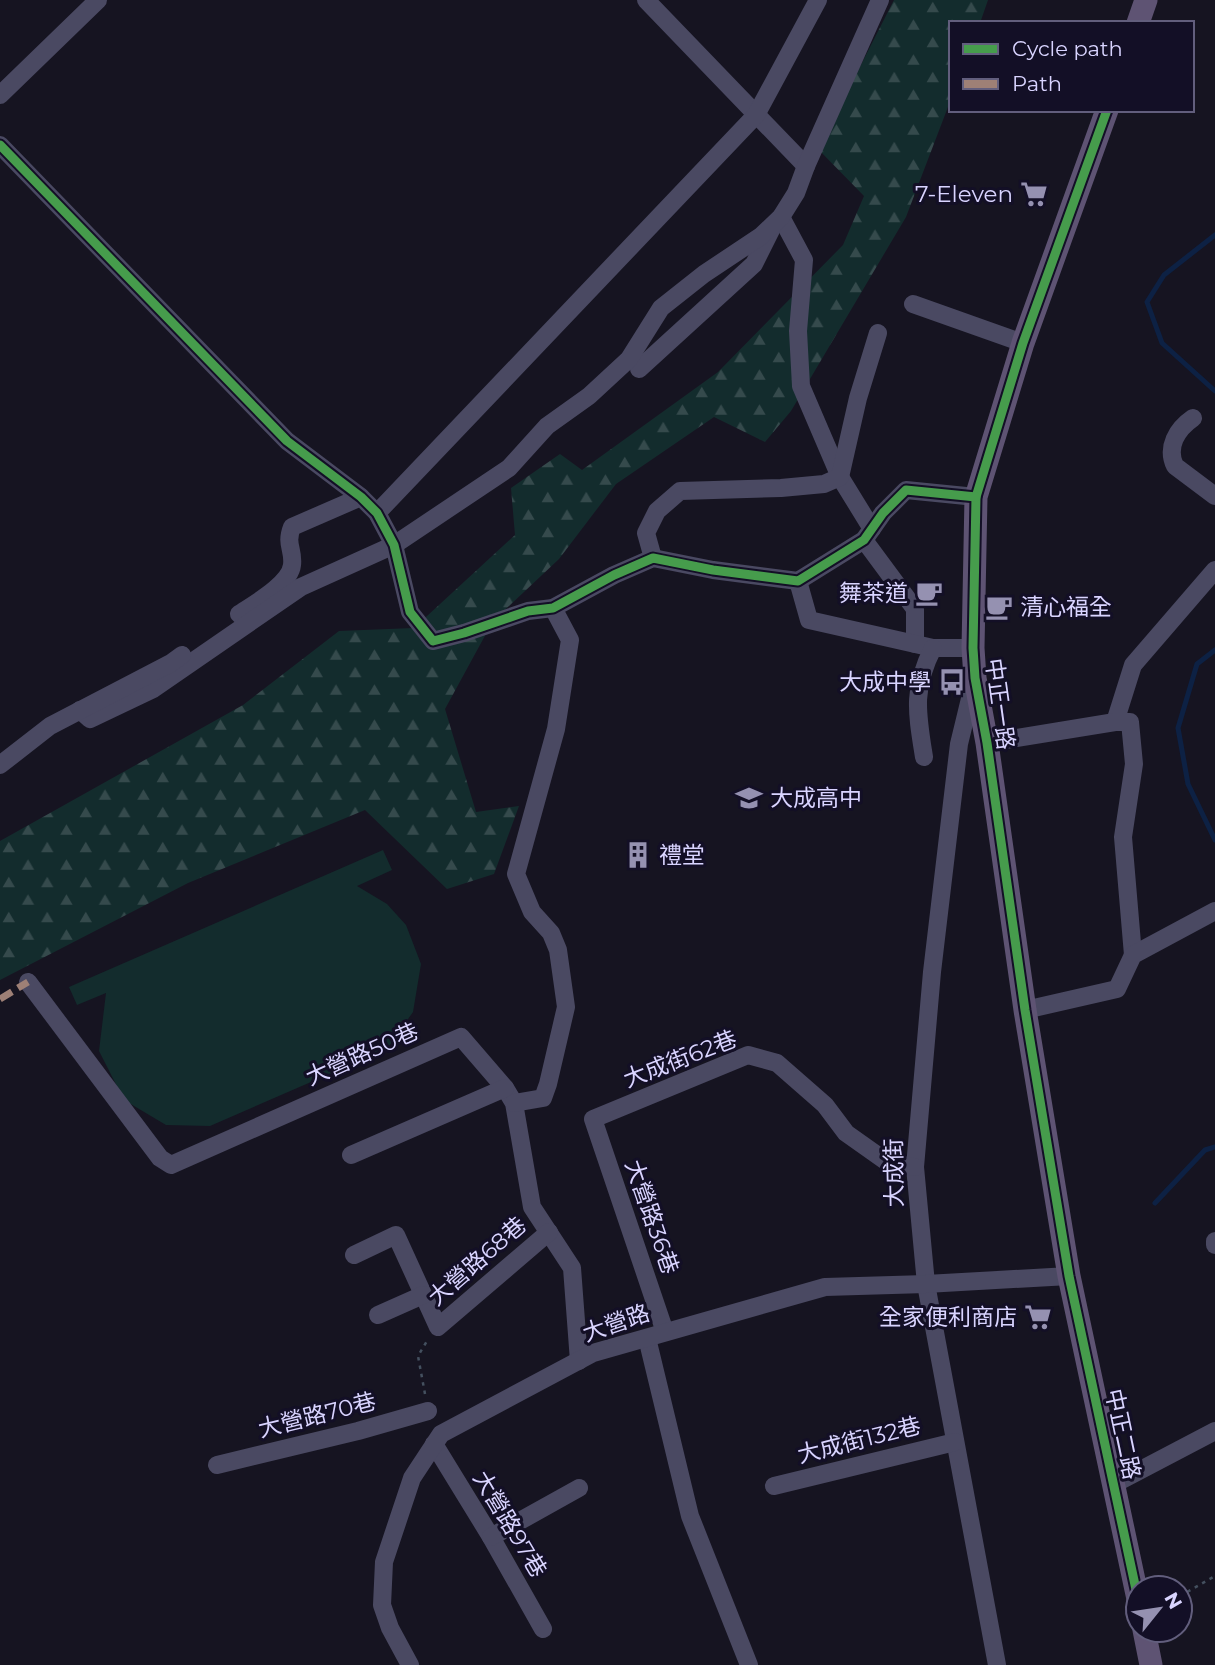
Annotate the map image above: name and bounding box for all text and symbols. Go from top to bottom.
legend [949,21,1194,112]
text: Cycle path [1012,36,1123,61]
text: Path [1012,71,1062,96]
supermarket icon: 7-Eleven [1019,179,1049,209]
place label: 7-Eleven [915,180,1013,208]
cafe icon: 舞茶道 [914,578,944,608]
place label: 舞茶道 [839,579,908,607]
cafe icon: 清心福全 [984,592,1014,622]
place label: 清心福全 [1020,593,1112,621]
street label: 中正一路 [980,656,1020,752]
bus stop icon: 大成中學 [937,667,967,697]
place label: 大成中學 [839,668,931,696]
school or university icon: 大成高中 [734,783,764,813]
place label: 大成高中 [770,784,862,812]
building icon: 禮堂 [623,840,653,870]
place label: 禮堂 [659,841,705,869]
street label: 大營路50巷 [301,1017,423,1091]
street label: 大成街62巷 [619,1025,741,1093]
street label: 大成街 [879,1138,909,1208]
street label: 大營路36巷 [619,1156,685,1278]
street label: 大營路68巷 [422,1211,532,1311]
street label: 大營路 [579,1299,653,1347]
supermarket icon: 全家便利商店 [1023,1302,1053,1332]
place label: 全家便利商店 [879,1303,1017,1331]
street label: 中正二路 [1100,1386,1146,1482]
street label: 大營路70巷 [255,1387,379,1443]
street label: 大成街132巷 [794,1411,924,1469]
street label: 大營路97巷 [467,1466,553,1582]
north arrow [1124,1574,1194,1644]
text: N [1159,1588,1187,1613]

